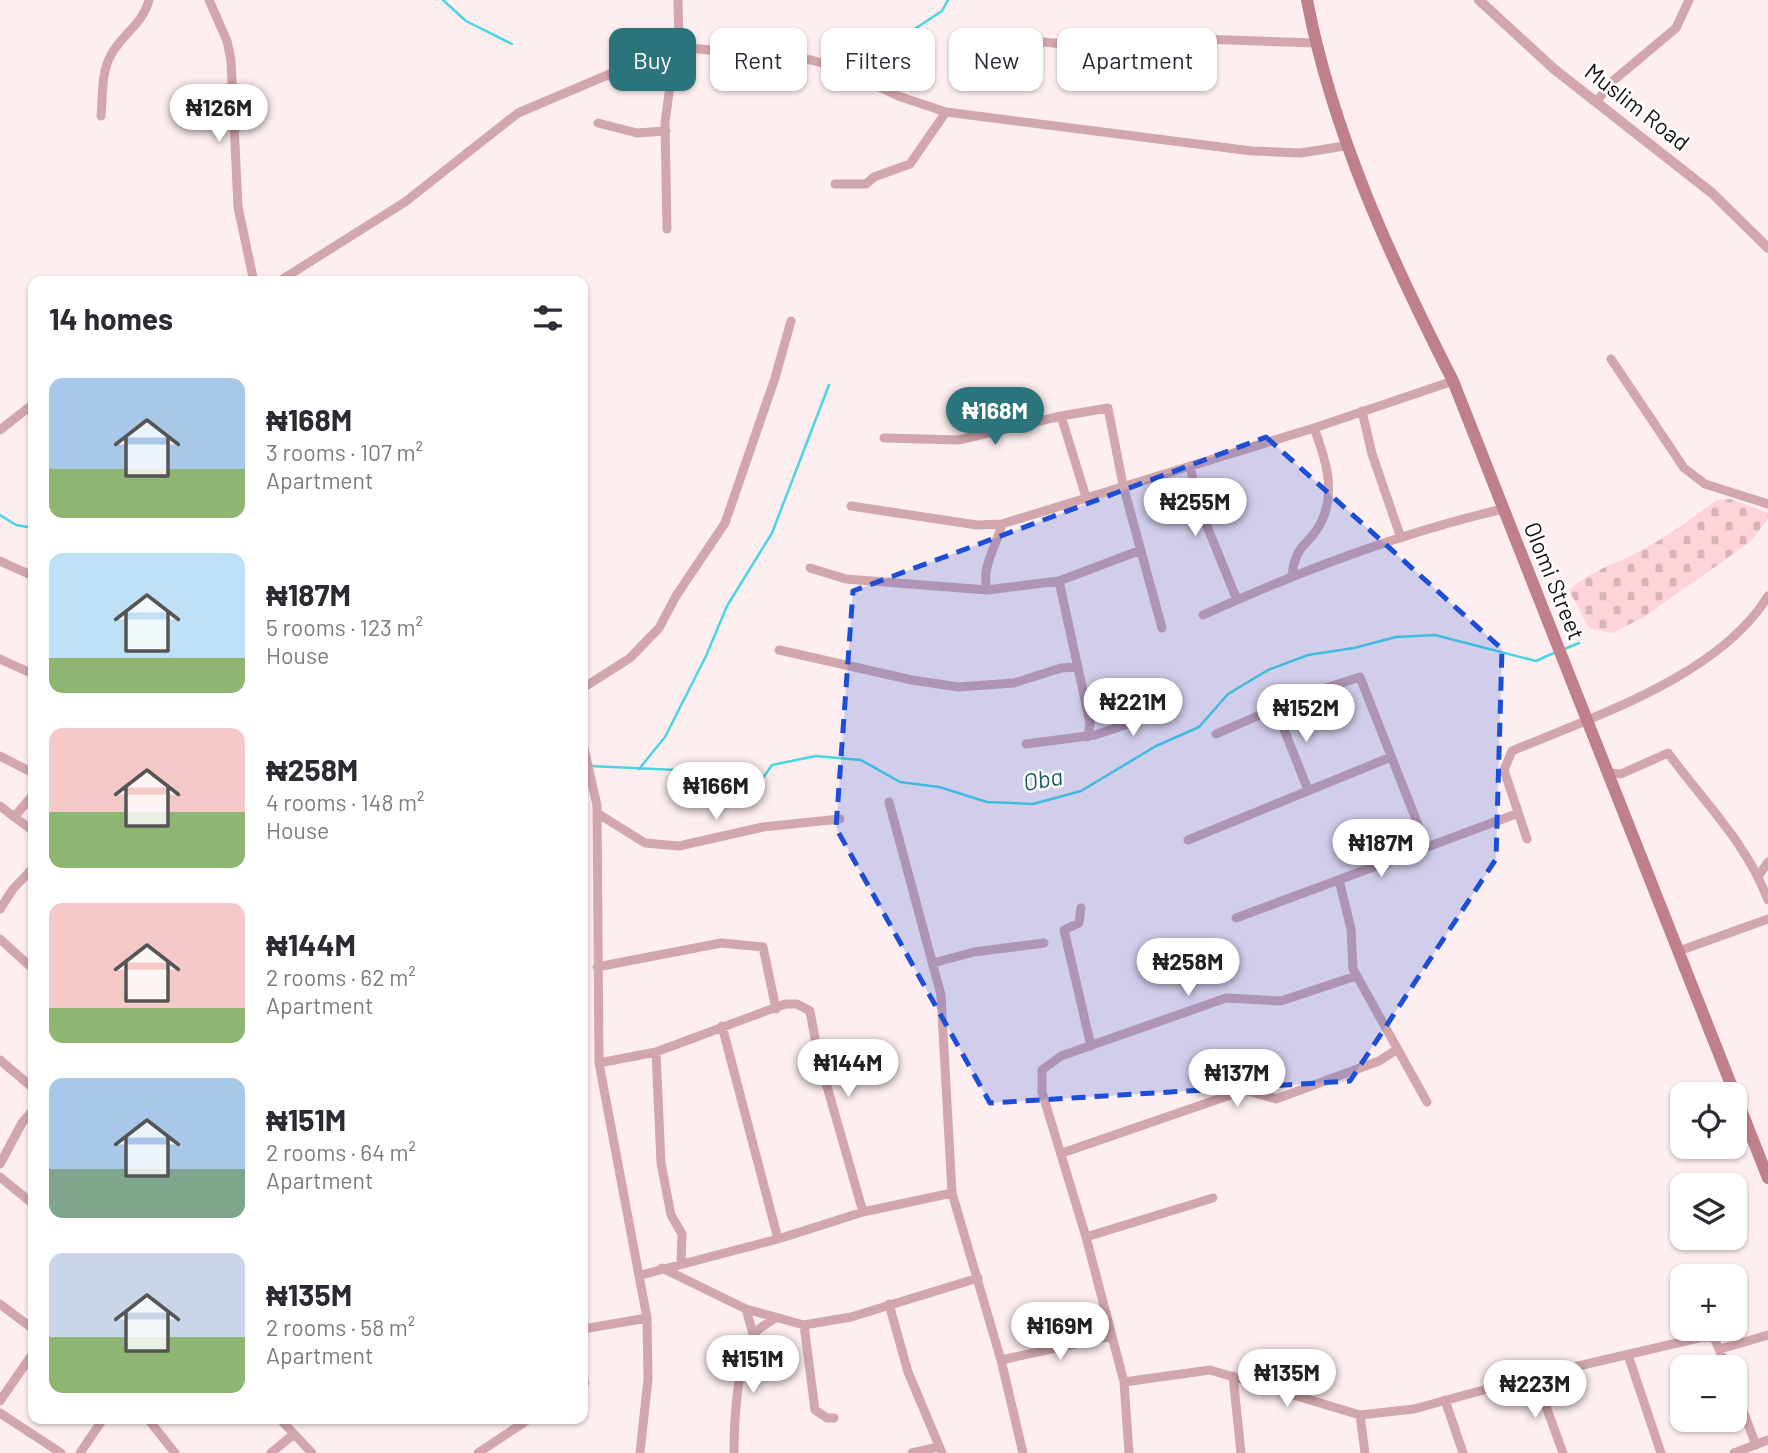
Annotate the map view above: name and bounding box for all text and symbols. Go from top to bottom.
chip: Buy [609,28,696,91]
chip: Rent [710,28,807,91]
chip: Filters [821,28,935,91]
chip: New [949,28,1043,91]
chip: Apartment [1057,28,1217,91]
street label: Muslim Road [1580,57,1696,156]
pin: ₦126M [170,85,268,144]
text: ₦126M [186,93,252,121]
icon: filters [529,299,567,337]
text: 14 homes [49,300,173,336]
pin: ₦168M [946,388,1044,447]
text: ₦168M [962,396,1028,424]
text: ₦168M [266,401,352,437]
icon: home [105,406,189,490]
text: 3 rooms · 107 m² [266,438,423,466]
text: Apartment [266,466,373,494]
pin: ₦255M [1146,478,1244,538]
text: ₦255M [1160,487,1230,515]
street label: Olomi Street [1519,518,1591,644]
text: ₦187M [266,576,351,612]
icon: home [105,581,189,665]
text: 5 rooms · 123 m² [266,613,423,641]
text: House [266,641,329,669]
pin: ₦221M [1084,678,1182,738]
pin: ₦152M [1257,684,1355,744]
text: ₦221M [1100,687,1166,715]
text: ₦152M [1273,693,1339,721]
text: ₦258M [266,751,358,787]
icon: home [105,756,189,840]
water label: Oba [1021,761,1065,796]
pin: ₦166M [667,762,765,822]
text: ₦166M [683,771,749,799]
text: 4 rooms · 148 m² [266,788,425,816]
text: House [266,816,329,844]
pin: ₦187M [1332,820,1430,879]
text: ₦187M [1348,828,1414,856]
text: ₦144M [266,926,356,962]
icon: home [105,931,189,1015]
pin: ₦258M [1139,939,1237,998]
text: ₦258M [1153,947,1223,975]
text: 2 rooms · 62 m² [266,963,416,991]
text: Apartment [266,991,373,1019]
pin: ₦144M [799,1040,897,1099]
text: ₦144M [813,1048,883,1076]
pin: ₦137M [1188,1050,1286,1109]
text: ₦137M [1204,1058,1270,1086]
map controls [1670,1082,1747,1432]
button: locate [1670,1082,1747,1159]
text: ₦151M [266,1101,346,1137]
icon: home [105,1106,189,1190]
text: 2 rooms · 64 m² [266,1138,416,1166]
text: Apartment [266,1166,373,1194]
button: layers [1670,1173,1747,1250]
button: + [1670,1264,1747,1341]
text: ₦135M [266,1276,352,1312]
icon: home [105,1281,189,1365]
pin: ₦169M [1011,1302,1109,1362]
text: ₦169M [1027,1311,1093,1339]
text: 2 rooms · 58 m² [266,1313,415,1341]
pin: ₦151M [704,1336,802,1395]
text: Apartment [266,1341,373,1369]
text: ₦151M [722,1344,784,1372]
pin: ₦135M [1238,1350,1336,1409]
button: − [1670,1355,1747,1432]
text: ₦135M [1254,1358,1320,1386]
pin: ₦223M [1486,1360,1584,1420]
text: ₦223M [1500,1369,1570,1397]

